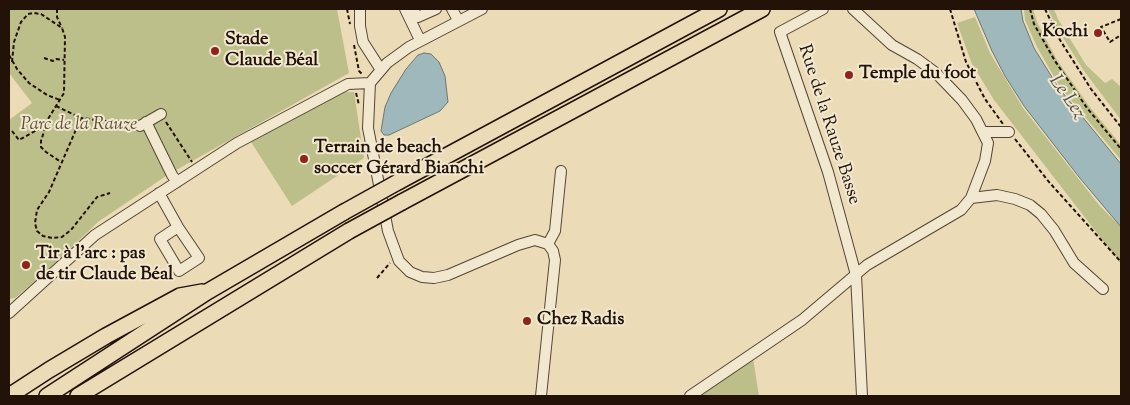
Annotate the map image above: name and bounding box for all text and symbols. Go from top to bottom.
place label: Kochi [1042,22,1088,44]
marker: Kochi [1092,27,1104,39]
place label: Stade Claude Béal [225,30,318,72]
street label: Rue de la Rauze Basse [792,42,864,208]
marker: Stade Claude Béal [209,45,221,57]
place label: Temple du foot [859,64,976,86]
marker: Temple du foot [843,69,855,81]
water label: Le Lez [1043,71,1089,125]
park label: Parc de la Rauze [21,115,137,137]
place label: Terrain de beach soccer Gérard Bianchi [314,138,484,180]
marker: Terrain de beach soccer Gérard Bianchi [298,153,310,165]
place label: Tir à l'arc : pas de tir Claude Béal [36,244,173,286]
marker: Tir à l'arc : pas de tir Claude Béal [20,259,32,271]
place label: Chez Radis [537,310,624,332]
marker: Chez Radis [521,315,533,327]

